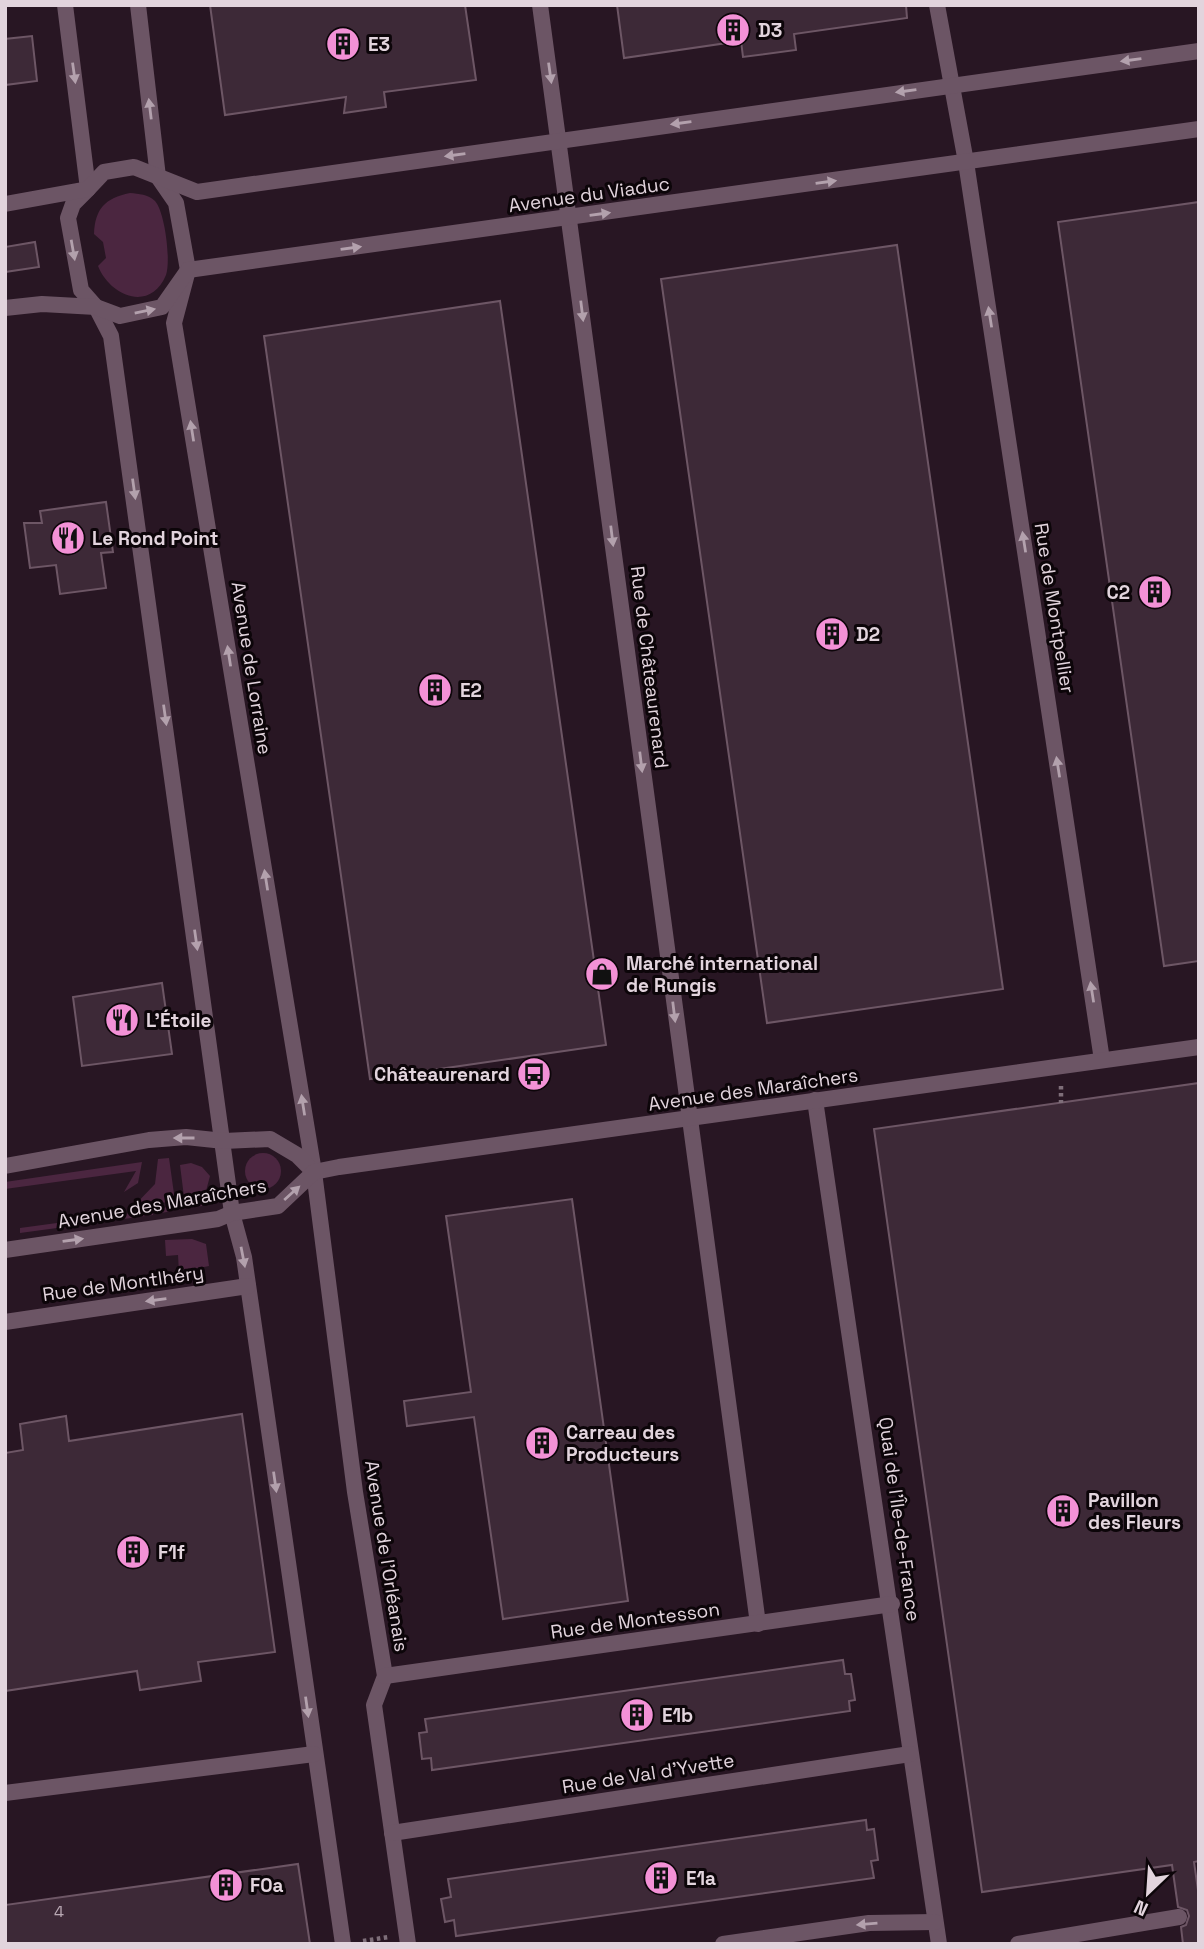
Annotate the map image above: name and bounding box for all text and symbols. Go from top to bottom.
building icon: D3 [714,11,752,49]
place label: D3 [758,18,782,43]
building icon: E3 [324,25,362,63]
place label: E3 [368,32,390,57]
one-way arrow [1120,55,1142,66]
one-way arrow [69,62,80,84]
one-way arrow [545,62,556,84]
one-way arrow [895,86,917,97]
one-way arrow [144,98,155,120]
one-way arrow [669,118,691,129]
one-way arrow [444,150,466,161]
street label: Avenue du Viaduc [507,171,671,218]
one-way arrow [815,176,837,187]
one-way arrow [590,208,612,219]
one-way arrow [68,239,79,261]
one-way arrow [340,243,362,254]
one-way arrow [577,300,588,322]
one-way arrow [134,305,156,316]
one-way arrow [984,306,995,328]
one-way arrow [186,420,197,442]
one-way arrow [129,479,140,501]
restaurant icon: Le Rond Point [49,519,87,557]
street label: Rue de Montpellier [1029,521,1080,695]
one-way arrow [606,525,617,547]
place label: Le Rond Point [92,526,218,551]
one-way arrow [1018,531,1029,553]
street label: Rue de Châteaurenard [625,564,674,770]
building icon: C2 [1136,573,1174,611]
street label: Avenue de Lorraine [225,580,278,756]
place label: C2 [1106,580,1130,605]
building icon: D2 [813,615,851,653]
place label: D2 [856,622,880,647]
one-way arrow [223,645,234,667]
building icon: E2 [416,671,454,709]
place label: E2 [460,678,482,703]
one-way arrow [159,704,170,726]
one-way arrow [636,751,647,773]
one-way arrow [1052,756,1063,778]
one-way arrow [260,869,271,891]
one-way arrow [191,929,202,951]
place label: Marché international de Rungis [626,951,818,998]
shop icon: Marché international de Rungis [583,955,621,993]
one-way arrow [1086,981,1097,1003]
restaurant icon: L'Étoile [103,1001,141,1039]
one-way arrow [669,1001,680,1023]
place label: L'Étoile [146,1008,211,1033]
bus stop icon: Châteaurenard [515,1055,553,1093]
place label: Châteaurenard [374,1062,510,1087]
street label: Avenue des Maraîchers [647,1062,859,1117]
one-way arrow [297,1094,308,1116]
one-way arrow [173,1132,195,1144]
street label: Avenue des Maraîchers [56,1173,268,1234]
one-way arrow [283,1185,301,1201]
one-way arrow [62,1234,84,1245]
one-way arrow [238,1246,249,1268]
street label: Rue de Montlhéry [41,1260,205,1307]
one-way arrow [145,1295,167,1306]
street label: Quai de l'Île-de-France [873,1415,926,1623]
place label: Carreau des Producteurs [566,1420,679,1467]
building icon: Carreau des Producteurs [523,1424,561,1462]
street label: Avenue de l'Orléanais [359,1459,414,1654]
one-way arrow [270,1471,281,1493]
place label: Pavillon des Fleurs [1088,1488,1181,1535]
building icon: Pavillon des Fleurs [1044,1492,1082,1530]
building icon: F1f [114,1533,152,1571]
place label: F1f [158,1540,185,1565]
street label: Rue de Montesson [549,1596,721,1645]
one-way arrow [302,1696,313,1718]
building icon: E1b [618,1696,656,1734]
place label: E1b [662,1703,693,1728]
street label: Rue de Val d'Yvette [560,1748,736,1799]
north arrow [1113,1858,1183,1928]
building icon: E1a [642,1859,680,1897]
building icon: F0a [207,1866,245,1904]
place label: E1a [686,1866,716,1891]
place label: F0a [250,1873,283,1898]
text: N [1130,1894,1152,1922]
house number: 4 [54,1901,64,1922]
one-way arrow [856,1919,878,1930]

